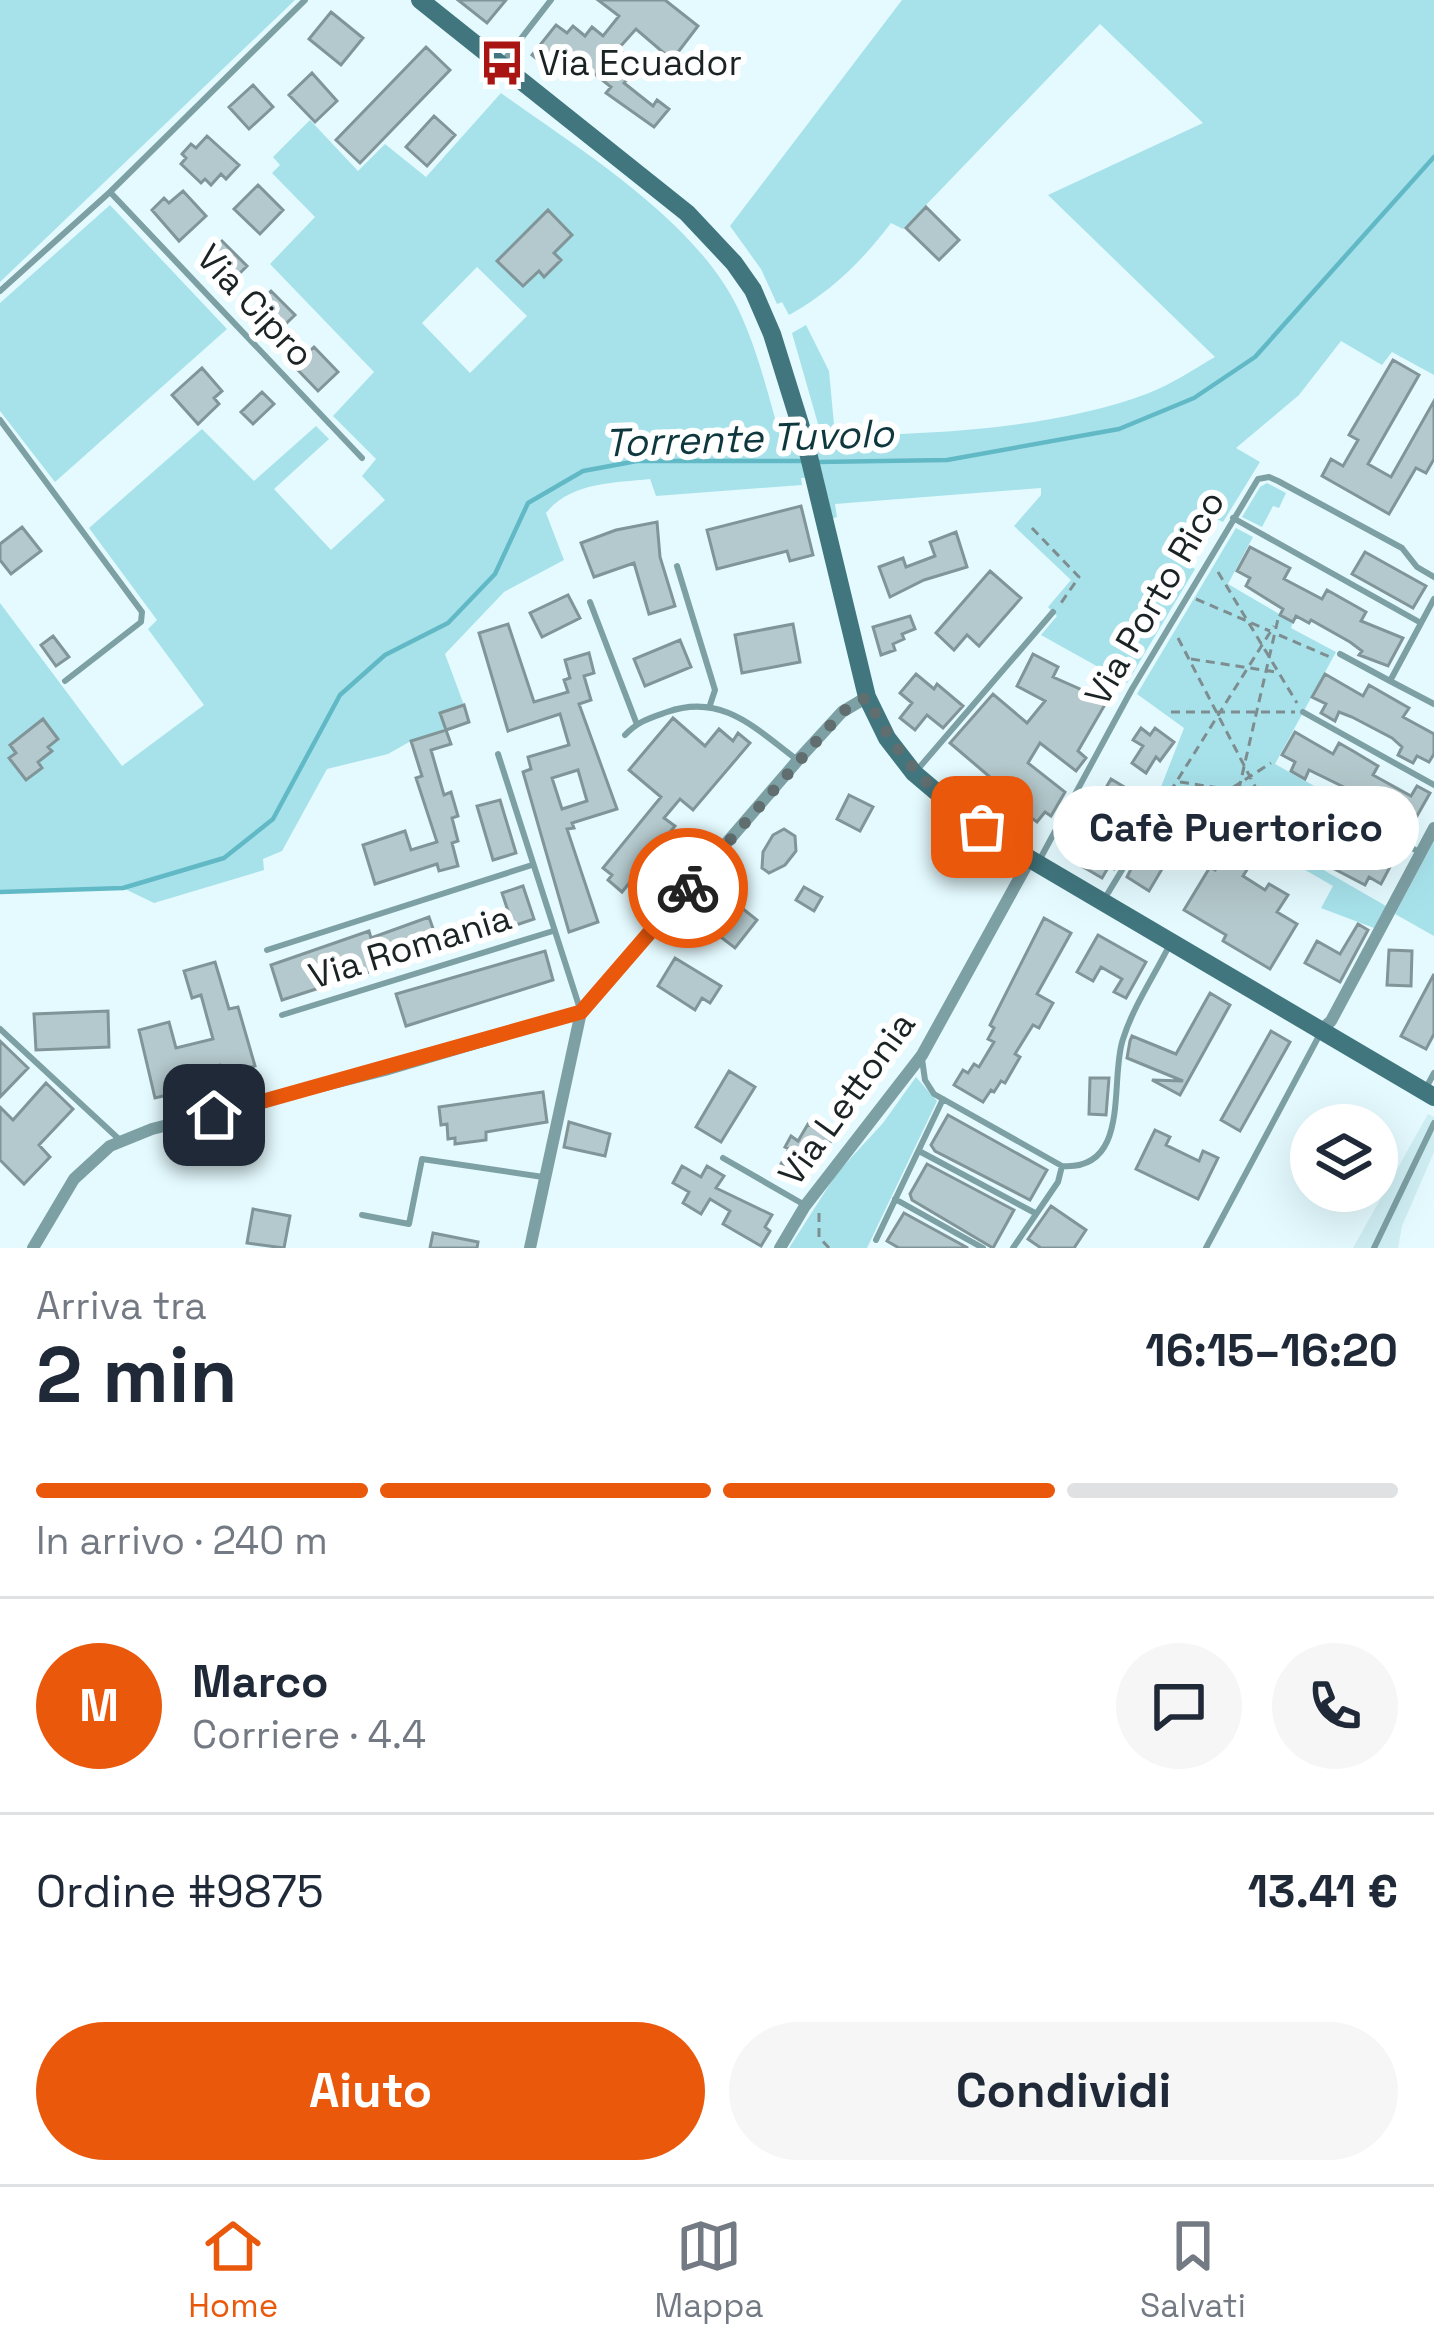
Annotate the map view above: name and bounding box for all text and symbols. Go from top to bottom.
bus stop icon: Via Ecuador [477,38,527,88]
place label: Via Ecuador [538,40,742,86]
street label: Via Cipro [187,235,323,377]
water label: Torrente Tuvolo [604,408,895,468]
street label: Via Porto Rico [1075,482,1235,714]
pin [931,776,1033,878]
callout: Cafè Puertorico [1054,785,1420,869]
icon: bag [949,794,1015,860]
text: Cafè Puertorico [1089,803,1383,852]
courier [628,828,748,948]
icon: bike [655,855,721,921]
street label: Via Romania [303,894,517,1000]
street label: Via Lettonia [768,1003,926,1195]
pin [163,1064,265,1166]
icon: home [181,1082,247,1148]
map controls [1290,1104,1398,1212]
button: layers [1290,1104,1398,1212]
text: Arriva tra [36,1281,207,1330]
text: 16:15–16:20 [1145,1322,1398,1379]
text: 2 min [36,1325,238,1425]
text: In arrivo · 240 m [36,1516,328,1565]
button: chat [1116,1643,1242,1769]
button: phone [1272,1643,1398,1769]
text: Marco [192,1653,329,1710]
text: M [79,1677,119,1734]
text: Corriere · 4.4 [192,1710,426,1759]
text: Ordine #9875 [36,1863,324,1920]
text: 13.41 € [1248,1863,1398,1920]
button: Aiuto [36,2022,705,2160]
button: Condividi [729,2022,1398,2160]
tab: Home [188,2213,278,2327]
tab: Mappa [655,2213,764,2327]
tab: Salvati [1140,2213,1246,2327]

